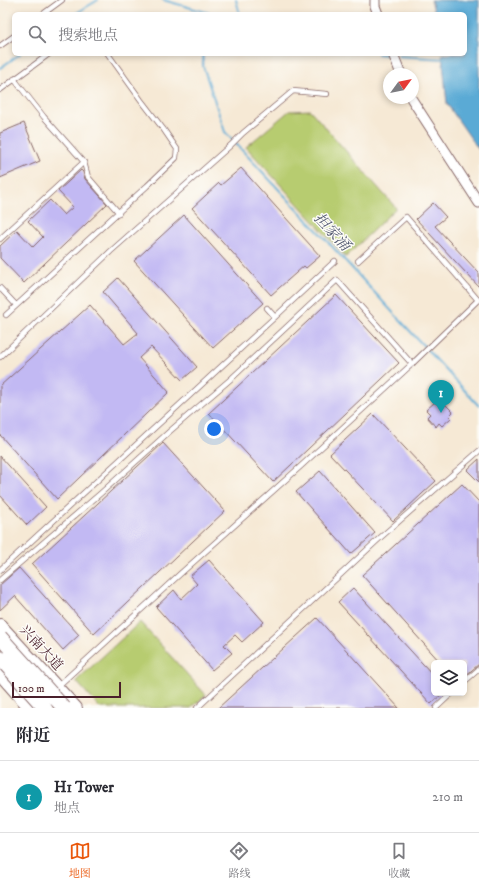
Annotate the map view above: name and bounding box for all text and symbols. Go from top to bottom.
search box [12,12,467,56]
icon: search [26,23,48,45]
text: 搜索地点 [58,26,118,45]
north arrow [383,68,419,104]
water label: 担家涌 [310,209,356,256]
pin: 1 [428,380,454,413]
your location [204,419,224,439]
street label: 兴南大道 [15,621,67,675]
map controls [431,660,467,696]
button: layers [431,660,467,696]
scale bar [12,680,121,699]
text: 100 m [18,682,44,696]
text: 附近 [16,725,50,747]
text: H1 Tower [54,778,114,797]
text: 1 [27,789,31,805]
text: 210 m [432,789,463,805]
text: 地点 [54,800,80,816]
tab: 地图 [69,840,91,881]
tab: 路线 [228,840,250,881]
tab: 收藏 [388,840,410,881]

